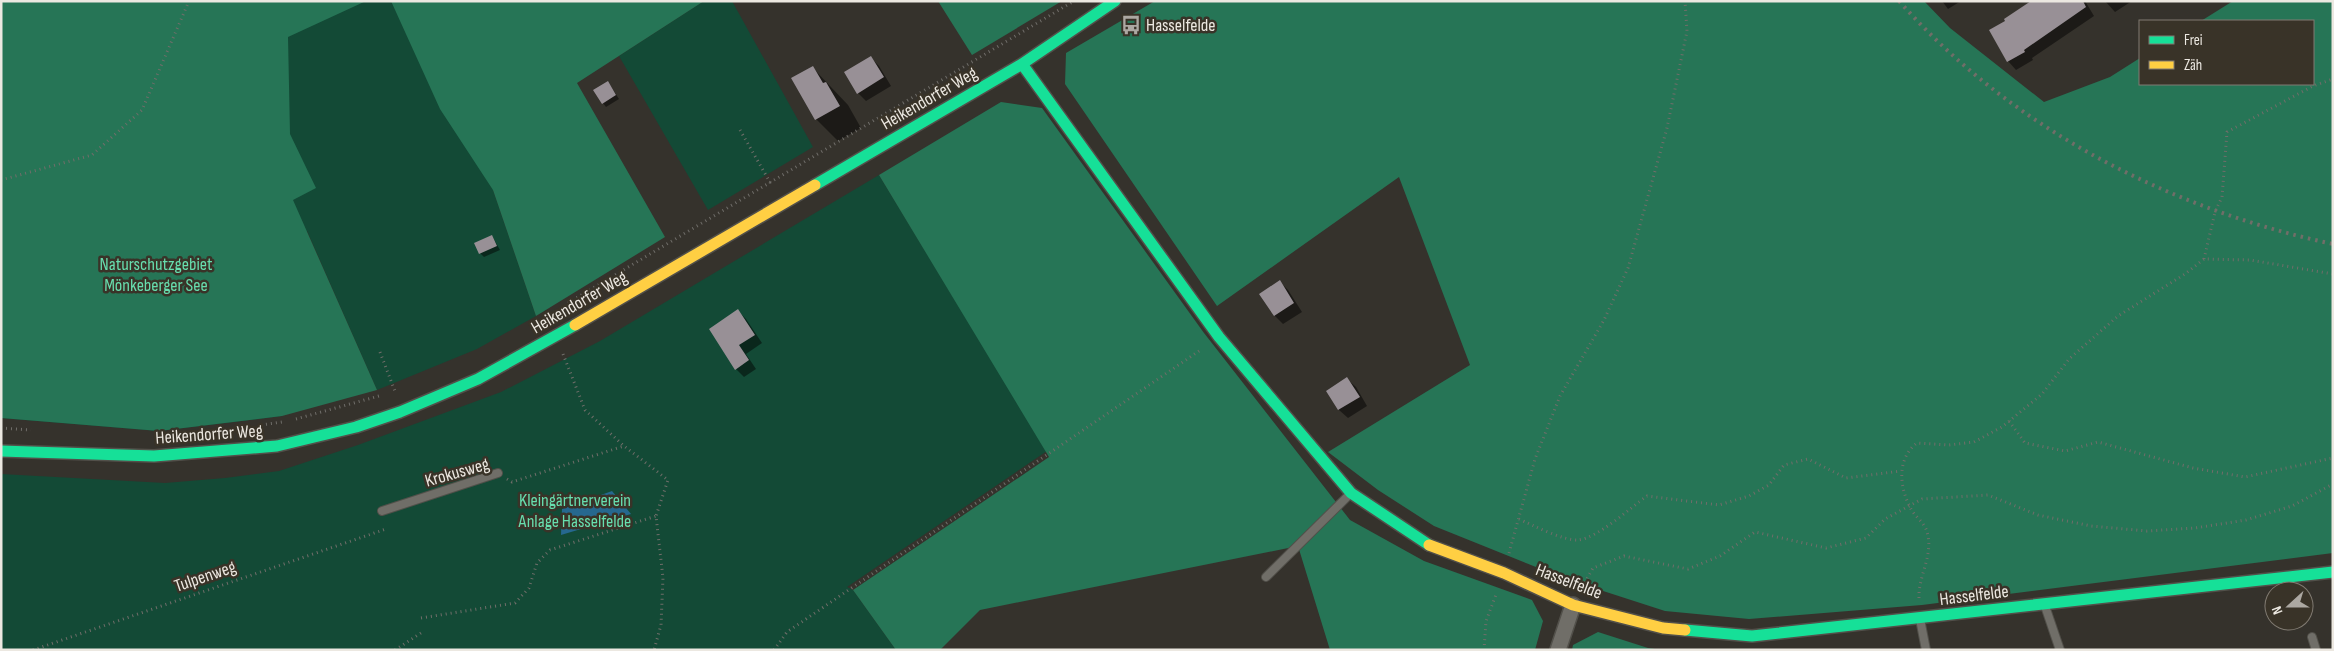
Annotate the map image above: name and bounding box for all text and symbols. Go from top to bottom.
bus stop icon: Hasselfelde [1120,14,1142,36]
place label: Hasselfelde [1146,15,1216,36]
legend [2139,20,2314,85]
text: Frei [2184,31,2203,50]
text: Zäh [2184,56,2202,75]
street label: Heikendorfer Weg [877,62,981,134]
park label: Naturschutzgebiet Mönkeberger See [100,254,213,296]
street label: Heikendorfer Weg [527,266,631,338]
street label: Heikendorfer Weg [155,420,263,449]
street label: Krokusweg [423,453,492,492]
park label: Kleingärtnerverein Anlage Hasselfelde [518,490,631,532]
street label: Tulpenweg [172,556,239,597]
street label: Hasselfelde [1533,559,1605,604]
street label: Hasselfelde [1938,581,2010,610]
north arrow [2264,581,2314,631]
text: N [2268,604,2287,617]

